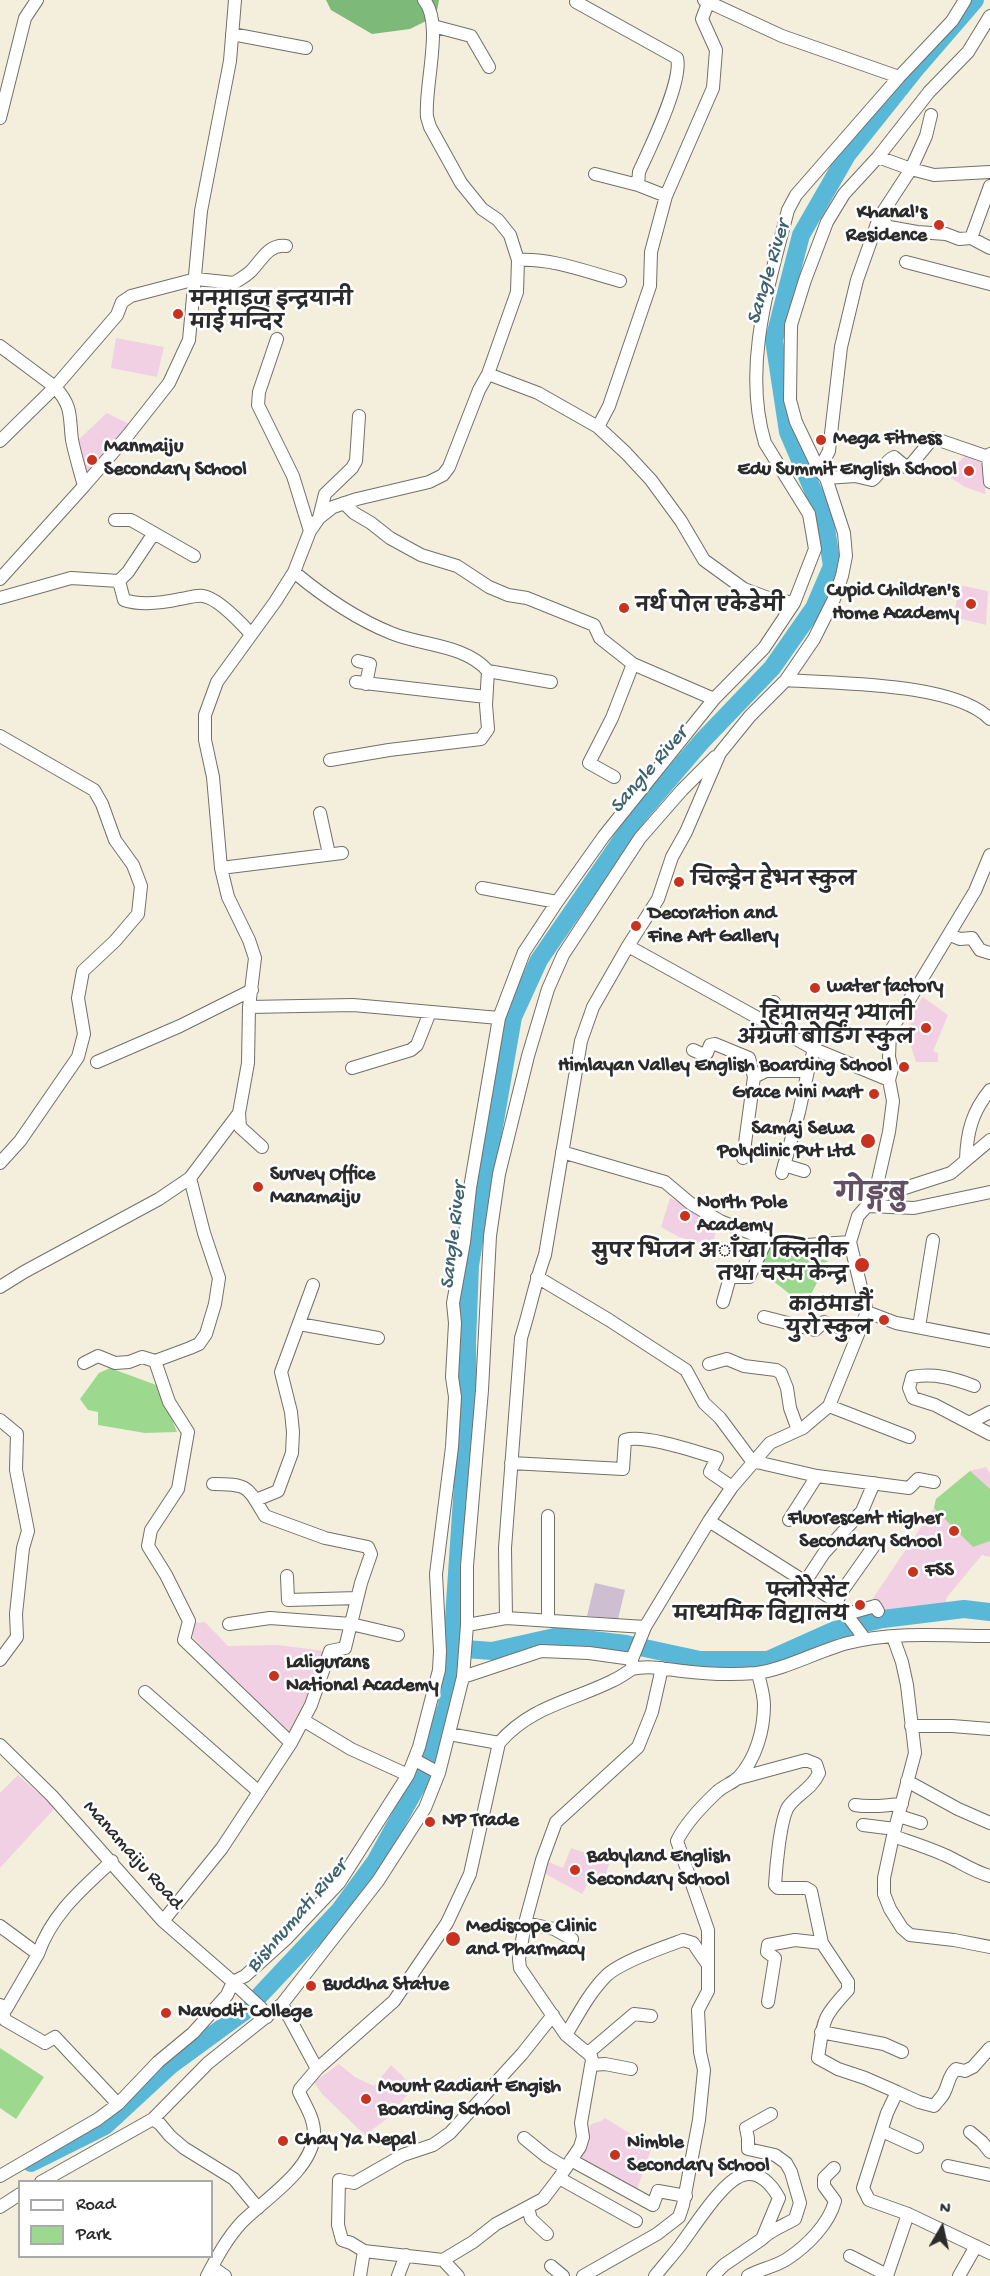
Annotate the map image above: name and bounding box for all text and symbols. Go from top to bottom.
place label: Khanal's Residence [846,202,927,249]
water label: Sangle River [742,218,798,328]
marker: Khanal's Residence [932,218,946,232]
place label: मनमाइजु इन्द्रयानी माई मन्दिर [190,290,352,337]
marker: मनमाइजु इन्द्रयानी माई मन्दिर [171,307,185,321]
place label: Mega Fitness [833,428,942,452]
marker: Mega Fitness [814,433,828,447]
place label: Manmaiju Secondary School [104,436,247,483]
marker: Manmaiju Secondary School [85,453,99,467]
place label: Edu Summit English School [737,459,957,483]
marker: Edu Summit English School [962,464,976,478]
place label: Cupid Children's Home Academy [827,580,959,627]
place label: नर्थ पोल एकेडेमी [636,596,784,620]
marker: Cupid Children's Home Academy [964,597,978,611]
marker: नर्थ पोल एकेडेमी [617,601,631,615]
water label: Sangle River [605,722,695,820]
place label: चिल्ड्रेन हेभन स्कुल [691,870,856,894]
marker: चिल्ड्रेन हेभन स्कुल [672,875,686,889]
place label: Decoration and Fine Art Gallery [648,903,779,950]
marker: Decoration and Fine Art Gallery [629,919,643,933]
place label: water factory [827,976,943,1000]
marker: water factory [808,981,822,995]
place label: हिमालयन भ्याली अंग्रेजी बोर्डिंग स्कुल [737,1005,914,1052]
marker: हिमालयन भ्याली अंग्रेजी बोर्डिंग स्कुल [919,1021,933,1035]
place label: Himlayan Valley English Boarding School [558,1055,892,1079]
marker: Himlayan Valley English Boarding School [897,1060,911,1074]
place label: Grace Mini Mart [732,1082,862,1106]
marker: Grace Mini Mart [867,1087,881,1101]
place label: Samaj Sewa Polyclinic Pvt Ltd [717,1118,854,1165]
marker: Samaj Sewa Polyclinic Pvt Ltd [859,1132,877,1150]
place label: Survey Office Manamaiju [270,1164,375,1211]
marker: Survey Office Manamaiju [251,1180,265,1194]
water label: Sangle River [436,1181,474,1291]
district label: गोङ्गबु [835,1181,907,1213]
place label: North Pole Academy [697,1192,787,1239]
marker: North Pole Academy [678,1209,692,1223]
place label: सुपर भिजन अाँखा क्लिनीक तथा चस्म केन्द्र [591,1242,848,1289]
marker: सुपर भिजन अाँखा क्लिनीक तथा चस्म केन्द्र [853,1256,871,1274]
place label: काठमाडौं युरो स्कुल [785,1296,872,1343]
marker: काठमाडौं युरो स्कुल [877,1313,891,1327]
place label: Fluorescent Higher Secondary School [788,1508,942,1555]
marker: Fluorescent Higher Secondary School [947,1524,961,1538]
place label: FSS [925,1560,954,1584]
marker: FSS [906,1565,920,1579]
place label: फ्लोरेसेंट माध्यमिक विद्यालय [674,1582,848,1629]
marker: फ्लोरेसेंट माध्यमिक विद्यालय [853,1598,867,1612]
place label: Laligurans National Academy [286,1652,439,1699]
marker: Laligurans National Academy [267,1669,281,1683]
street label: Manamaiju Road [77,1796,187,1916]
place label: NP Trade [442,1810,519,1834]
marker: NP Trade [423,1815,437,1829]
place label: Babyland English Secondary School [587,1846,730,1893]
water label: Bishnumati River [242,1855,354,1979]
marker: Babyland English Secondary School [568,1863,582,1877]
place label: Mediscope Clinic and Pharmacy [466,1916,596,1963]
marker: Mediscope Clinic and Pharmacy [444,1930,462,1948]
place label: Buddha Statue [323,1974,449,1998]
marker: Buddha Statue [304,1979,318,1993]
place label: Navodit College [178,2001,312,2025]
marker: Navodit College [159,2006,173,2020]
place label: Mount Radiant Engish Boarding School [378,2076,561,2123]
marker: Mount Radiant Engish Boarding School [359,2092,373,2106]
place label: Chay Ya Nepal [295,2129,416,2153]
place label: Nimble Secondary School [627,2132,770,2179]
marker: Chay Ya Nepal [276,2134,290,2148]
marker: Nimble Secondary School [608,2148,622,2162]
legend [18,2180,213,2258]
text: Road [76,2195,115,2216]
north arrow [912,2198,972,2258]
text: N [938,2200,952,2220]
text: Park [76,2225,110,2246]

